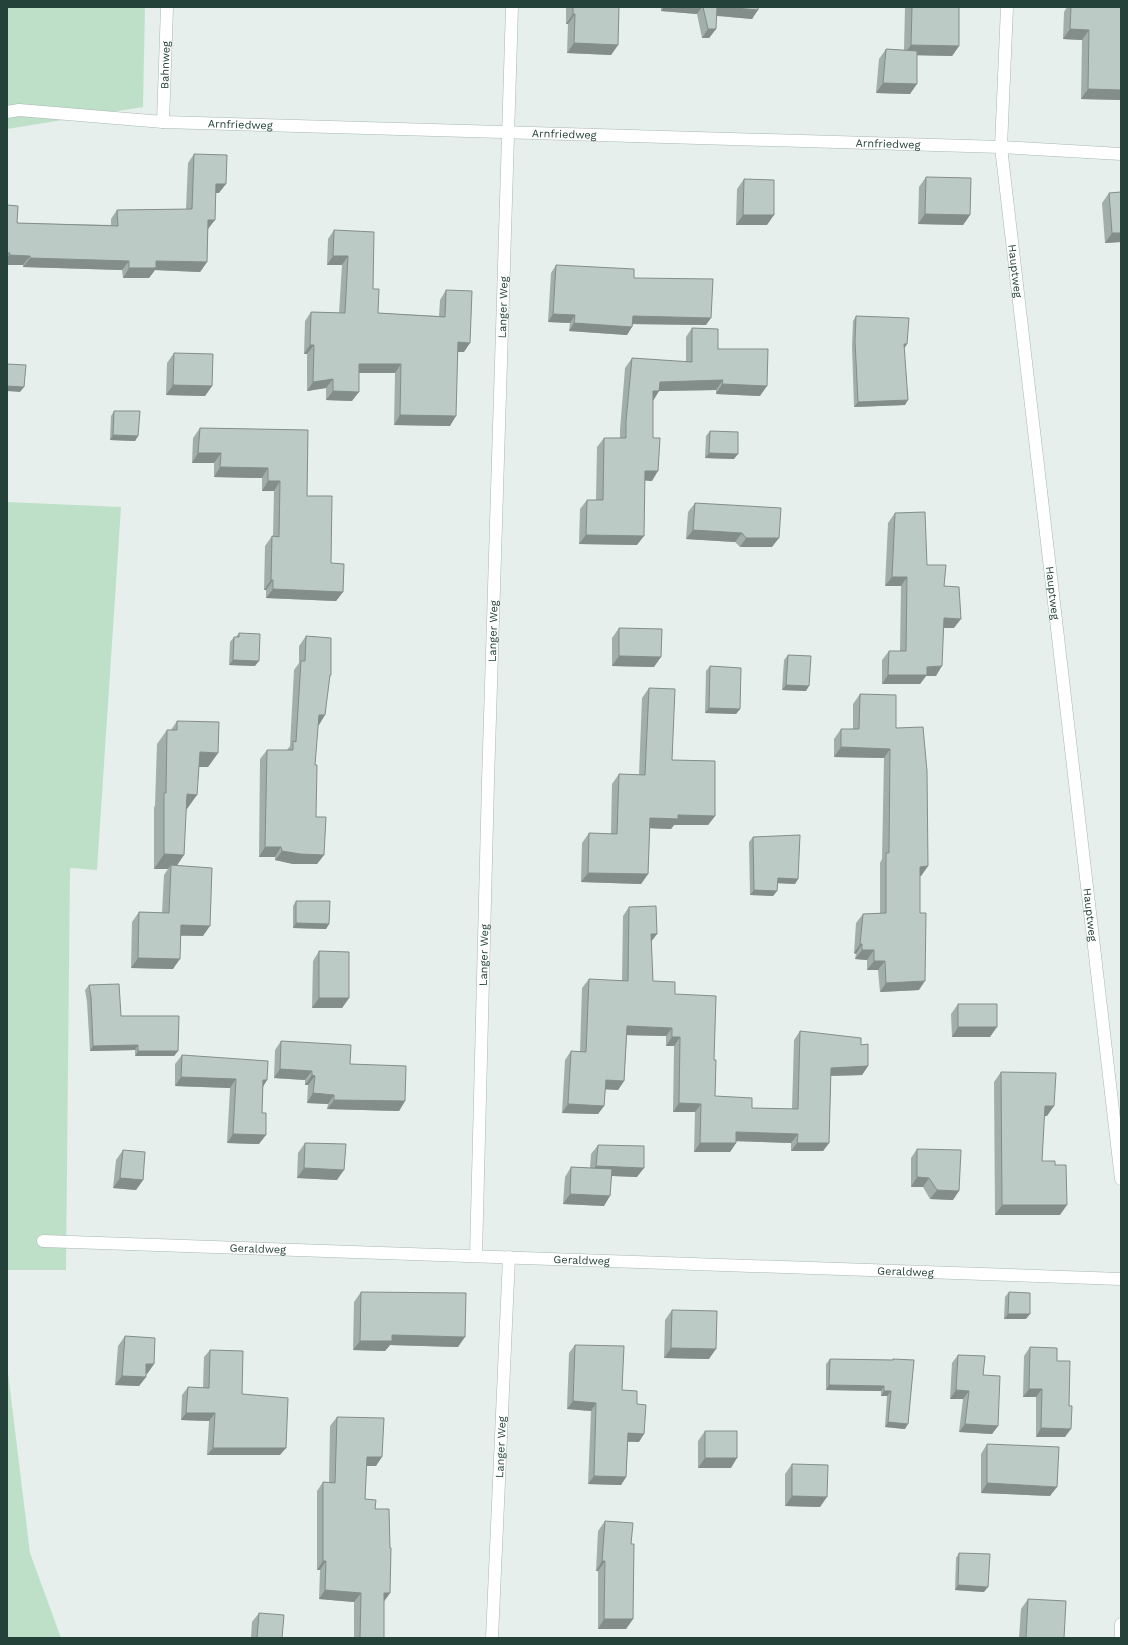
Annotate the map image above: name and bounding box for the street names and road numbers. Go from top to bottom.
street label: Bahnweg [158,41,172,89]
street label: Arnfriedweg [208,117,273,132]
street label: Arnfriedweg [532,127,597,141]
street label: Arnfriedweg [855,136,921,151]
street label: Hauptweg [1006,244,1025,299]
street label: Langer Weg [495,276,510,339]
street label: Hauptweg [1043,565,1062,620]
street label: Langer Weg [485,600,500,662]
street label: Hauptweg [1081,887,1100,942]
street label: Langer Weg [476,924,491,986]
street label: Geraldweg [229,1241,286,1256]
street label: Geraldweg [553,1252,610,1267]
street label: Geraldweg [877,1264,934,1279]
street label: Langer Weg [493,1416,508,1478]

